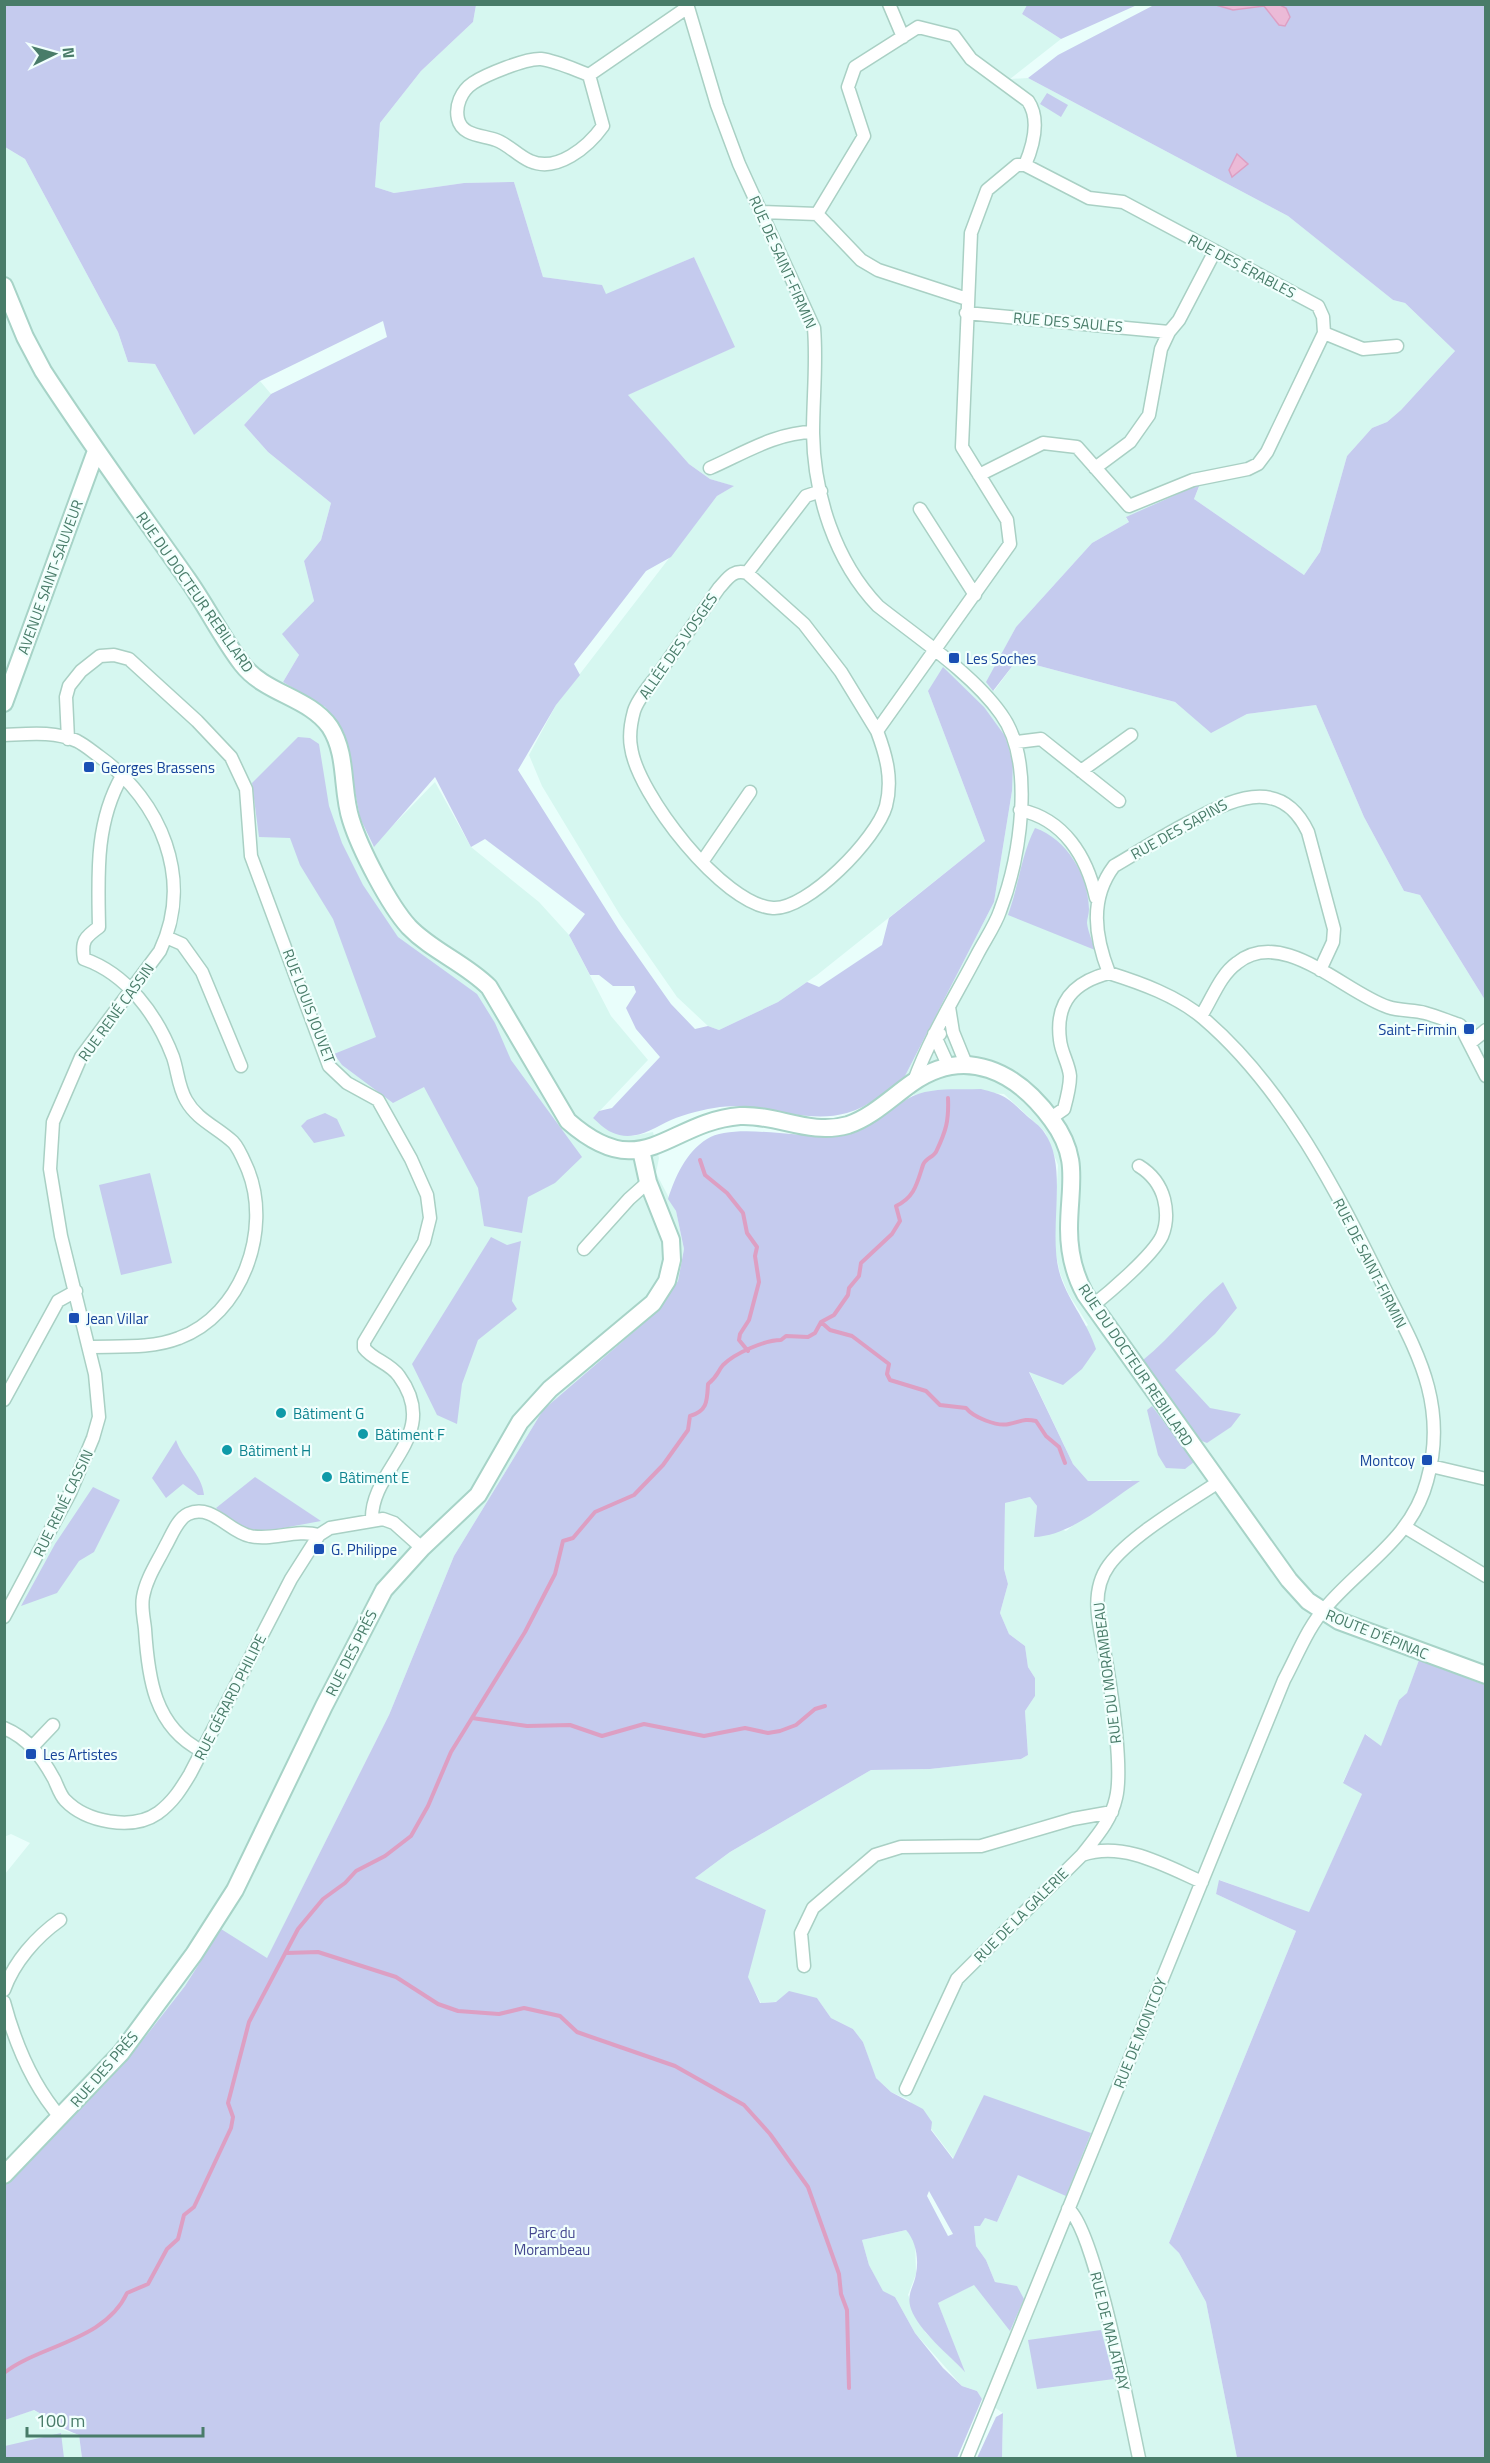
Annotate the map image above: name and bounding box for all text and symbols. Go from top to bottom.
north arrow [24,24,84,84]
text: N [57,46,81,59]
street label: RUE DE SAINT-FIRMIN [743,192,823,332]
street label: RUE DES ÉRABLES [1184,228,1300,304]
street label: RUE DES SAULES [1012,306,1124,338]
street label: AVENUE SAINT-SAUVEUR [11,496,89,658]
street label: RUE DU DOCTEUR REBILLARD [131,507,259,677]
street label: ALLÉE DES VOSGES [633,588,723,704]
place label: Les Soches [966,647,1036,670]
marker: Les Soches [947,651,961,665]
place label: Georges Brassens [101,756,215,779]
marker: Georges Brassens [82,760,96,774]
street label: RUE DES SAPINS [1126,793,1232,865]
street label: RUE LOUIS JOUVET [277,945,341,1067]
street label: RUE RENÉ CASSIN [72,958,160,1066]
place label: Saint-Firmin [1378,1018,1457,1041]
marker: Saint-Firmin [1462,1022,1476,1036]
street label: RUE DE SAINT-FIRMIN [1327,1194,1413,1332]
street label: RUE DU DOCTEUR REBILLARD [1073,1279,1199,1451]
place label: Jean Villar [86,1307,148,1330]
marker: Jean Villar [67,1311,81,1325]
place label: Bâtiment G [293,1402,364,1425]
marker: Bâtiment G [274,1406,288,1420]
place label: Bâtiment F [375,1423,445,1446]
marker: Bâtiment F [356,1427,370,1441]
place label: Bâtiment H [239,1439,311,1462]
marker: Bâtiment H [220,1443,234,1457]
street label: RUE RENÉ CASSIN [27,1445,99,1561]
place label: Montcoy [1360,1449,1415,1472]
marker: Montcoy [1420,1453,1434,1467]
place label: Bâtiment E [339,1466,409,1489]
marker: Bâtiment E [320,1470,334,1484]
place label: G. Philippe [331,1538,397,1561]
marker: G. Philippe [312,1542,326,1556]
street label: RUE DU MORAMBEAU [1087,1601,1127,1745]
street label: ROUTE D'ÉPINAC [1322,1603,1432,1665]
street label: RUE DES PRÉS [319,1606,383,1700]
street label: RUE GÉRARD PHILIPE [188,1630,272,1764]
place label: Les Artistes [43,1743,117,1766]
marker: Les Artistes [24,1747,38,1761]
street label: RUE DE LA GALERIE [968,1862,1074,1968]
street label: RUE DE MONTCOY [1107,1974,1173,2092]
street label: RUE DES PRÉS [64,2026,144,2112]
park label: Parc du Morambeau [514,2221,590,2261]
street label: RUE DE MALATRAY [1084,2269,1136,2393]
scale bar [27,2400,202,2438]
text: 100 m [36,2407,85,2434]

